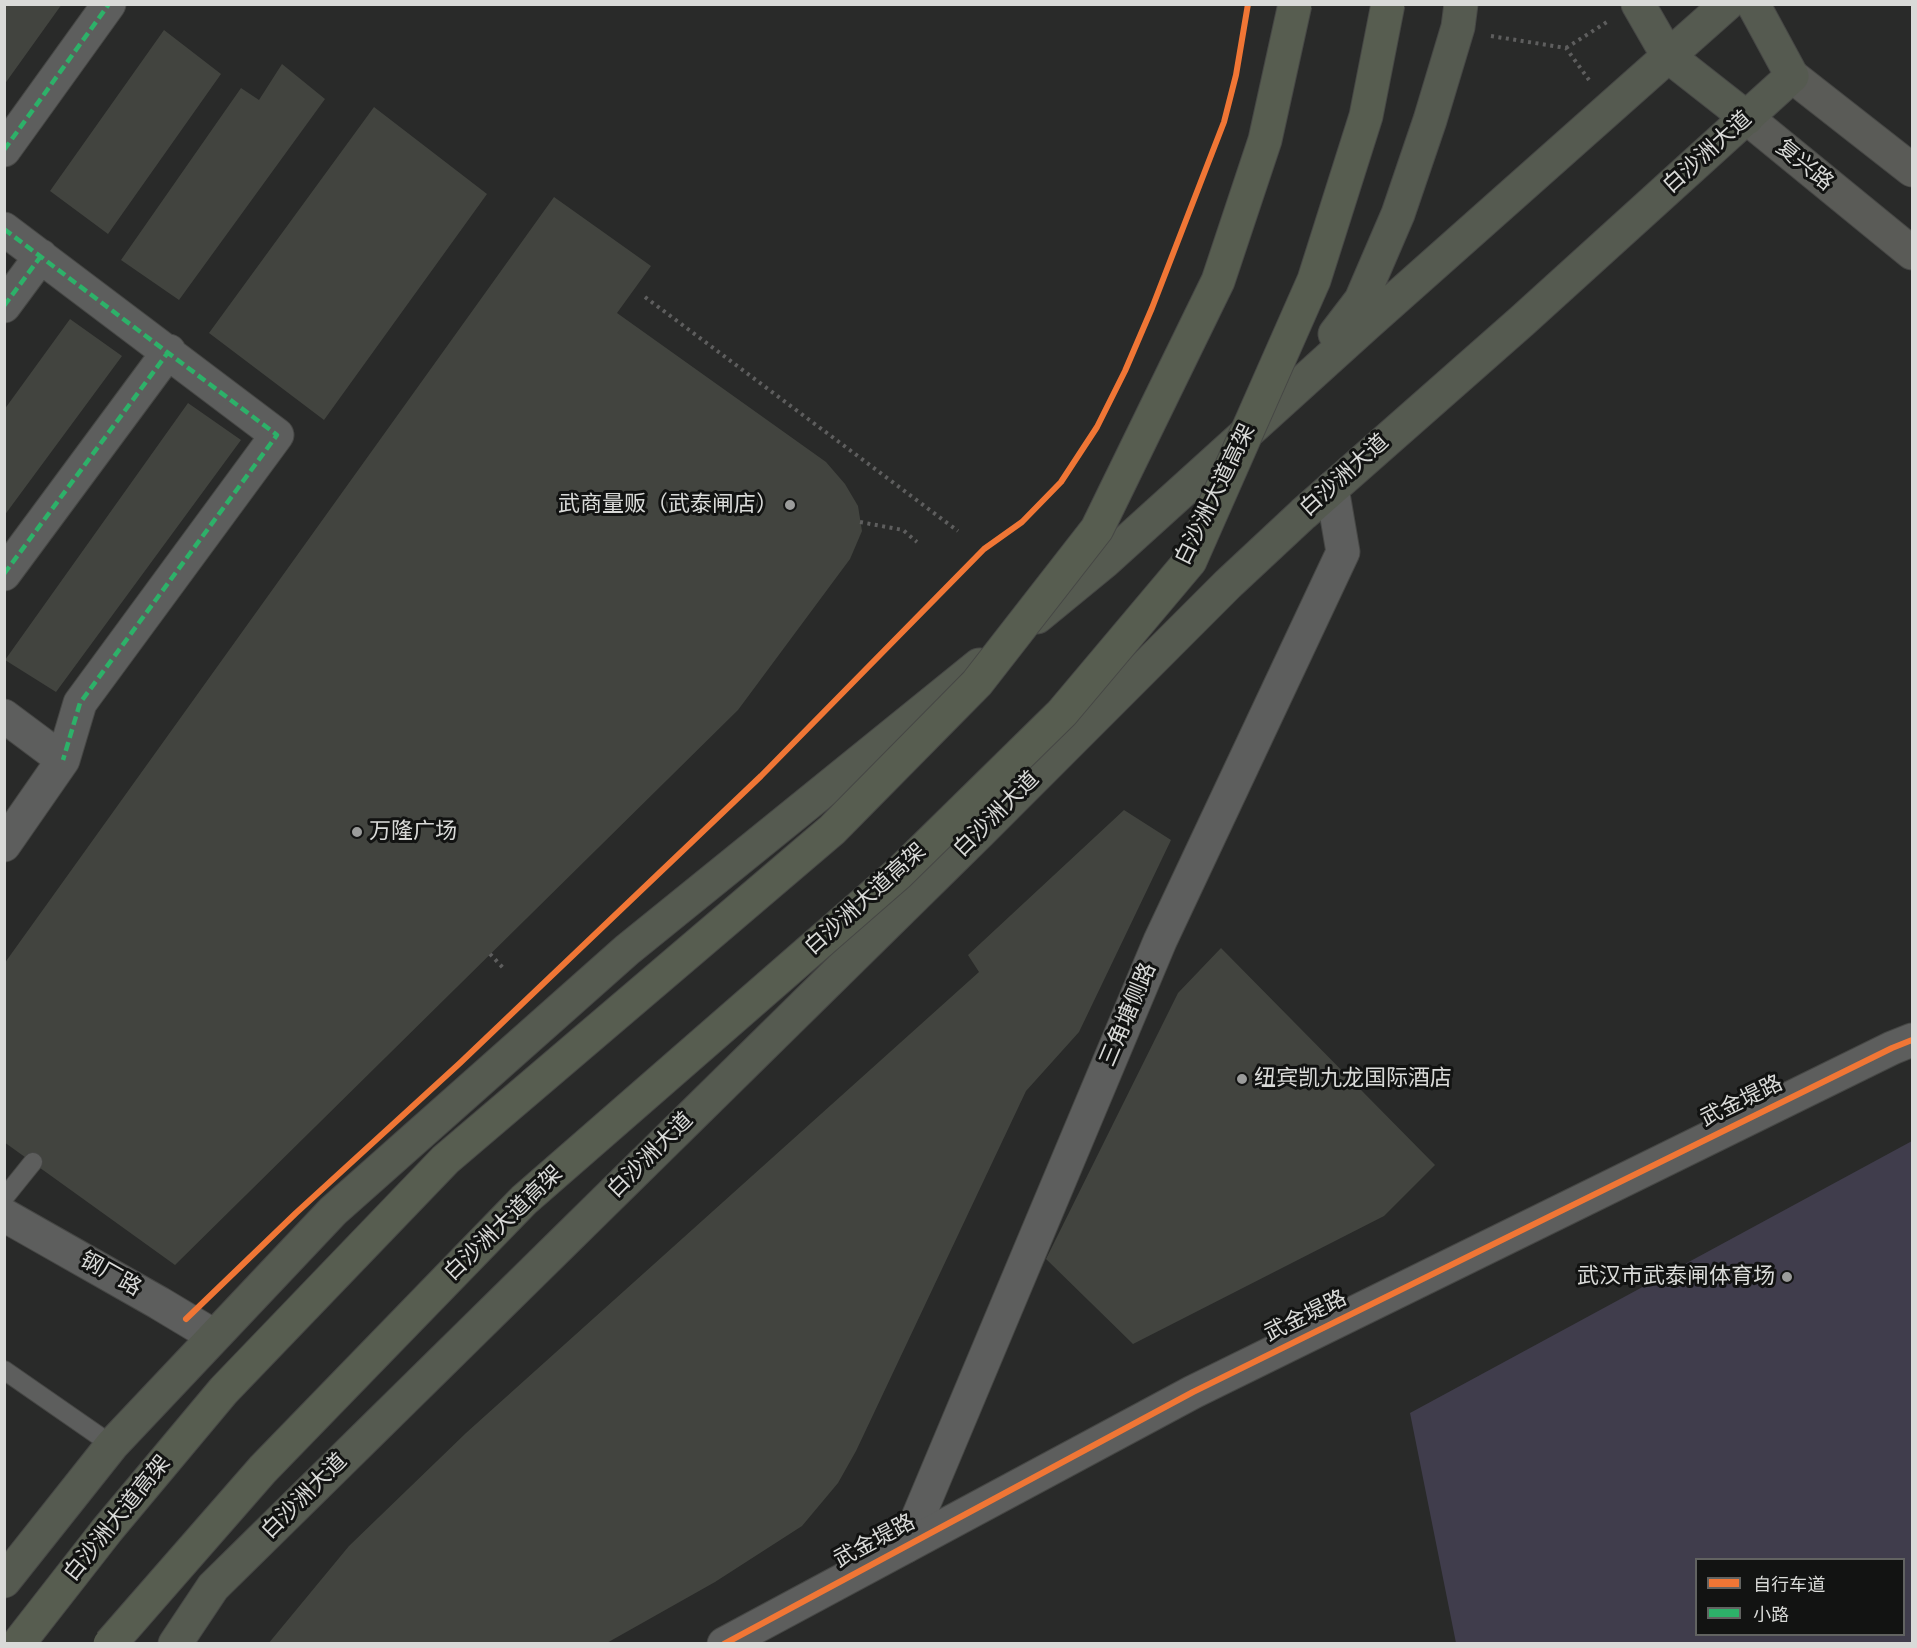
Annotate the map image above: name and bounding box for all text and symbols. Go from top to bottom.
street label: 白沙洲大道 [1658,106,1758,200]
street label: 复兴路 [1770,135,1838,197]
street label: 白沙洲大道高架 [1170,420,1262,570]
street label: 白沙洲大道 [1295,429,1395,523]
place label: 武商量贩（武泰闸店） [558,492,778,518]
marker: 武商量贩（武泰闸店） [783,498,797,512]
street label: 白沙洲大道 [949,767,1045,863]
place label: 万隆广场 [369,819,457,845]
marker: 万隆广场 [350,825,364,839]
street label: 白沙洲大道高架 [800,839,932,961]
street label: 三角塘侧路 [1095,959,1163,1071]
place label: 纽宾凯九龙国际酒店 [1254,1066,1452,1092]
street label: 武金堤路 [1697,1071,1787,1133]
marker: 纽宾凯九龙国际酒店 [1235,1072,1249,1086]
street label: 白沙洲大道 [603,1108,699,1204]
street label: 白沙洲大道高架 [439,1161,569,1287]
street label: 钢厂路 [75,1247,145,1303]
place label: 武汉市武泰闸体育场 [1577,1264,1775,1290]
marker: 武汉市武泰闸体育场 [1780,1270,1794,1284]
street label: 武金堤路 [1261,1286,1351,1348]
street label: 白沙洲大道 [257,1449,353,1545]
street label: 白沙洲大道高架 [59,1451,177,1587]
street label: 武金堤路 [830,1510,920,1574]
legend [1695,1558,1905,1636]
text: 自行车道 [1753,1575,1825,1596]
text: 小路 [1753,1605,1789,1626]

